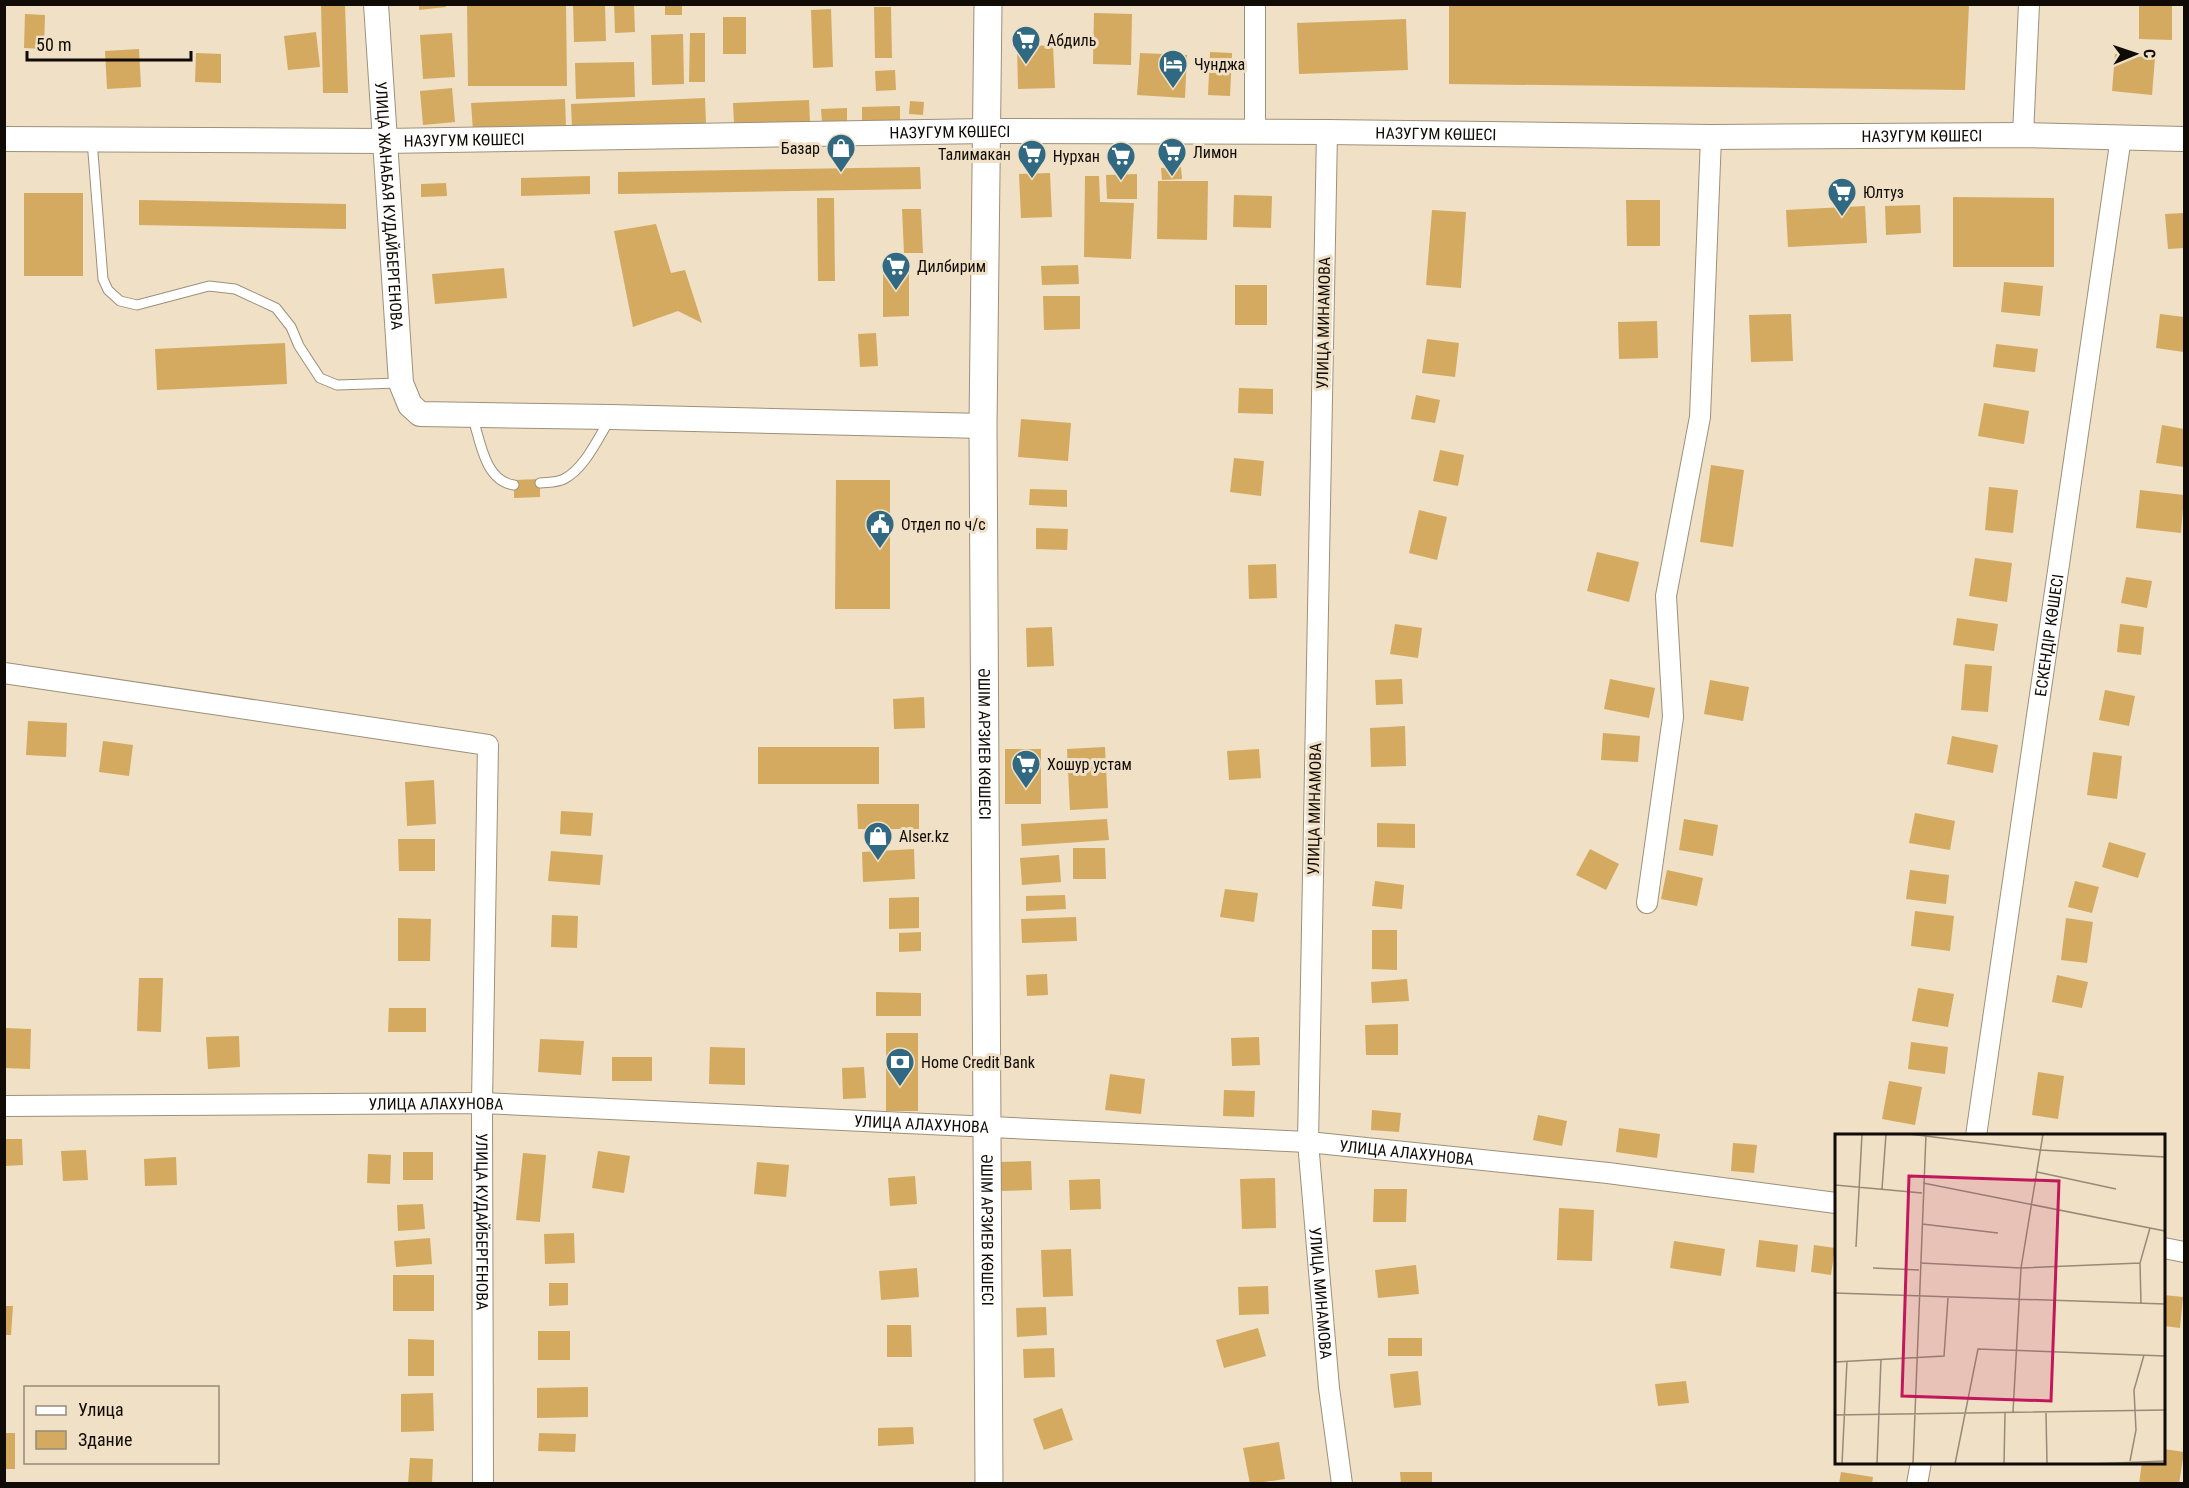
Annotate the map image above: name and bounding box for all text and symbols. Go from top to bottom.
scale bar [27,24,190,62]
supermarket icon: Абдиль [1010,24,1042,66]
north arrow [2105,24,2165,84]
place label: Абдиль [1047,31,1096,50]
text: 50 m [36,34,71,55]
hotel icon: Чунджа [1157,48,1189,90]
text: С [2140,49,2159,58]
place label: Чунджа [1194,55,1245,74]
street label: УЛИЦА ЖАНАБАЯ КУДАЙБЕРГЕНОВА [371,81,406,331]
street label: НАЗУГУМ КӨШЕСІ [889,122,1010,143]
street label: НАЗУГУМ КӨШЕСІ [1375,124,1496,144]
street label: НАЗУГУМ КӨШЕСІ [1861,126,1982,146]
street label: НАЗУГУМ КӨШЕСІ [403,130,525,151]
shop icon: Базар [825,132,857,174]
supermarket icon: Лимон [1156,136,1188,178]
supermarket icon: Талимакан [1016,138,1048,180]
place label: Базар [781,139,820,158]
supermarket icon: Нурхан [1105,140,1137,182]
place label: Лимон [1193,143,1238,162]
place label: Талимакан [938,145,1011,164]
place label: Нурхан [1053,147,1100,166]
supermarket icon: Юлтуз [1826,176,1858,218]
place label: Юлтуз [1863,183,1904,202]
supermarket icon: Дилбирим [880,250,912,292]
place label: Дилбирим [917,257,986,276]
street label: УЛИЦА МИНАМОВА [1313,257,1334,389]
public building icon: Отдел по ч/с [864,508,896,550]
place label: Отдел по ч/с [901,515,986,534]
street label: ЕСКЕНДІР КӨШЕСІ [2031,573,2067,698]
street label: ӘШІМ АРЗИЕВ КӨШЕСІ [974,668,994,820]
street label: УЛИЦА МИНАМОВА [1304,743,1325,875]
supermarket icon: Хошур устам [1010,748,1042,790]
place label: Хошур устам [1047,755,1132,774]
shop icon: Alser.kz [862,820,894,862]
place label: Alser.kz [899,827,949,846]
bank icon: Home Credit Bank [884,1046,916,1088]
place label: Home Credit Bank [921,1053,1036,1072]
street label: УЛИЦА АЛАХУНОВА [368,1094,504,1114]
street label: УЛИЦА АЛАХУНОВА [854,1112,989,1137]
street label: УЛИЦА КУДАЙБЕРГЕНОВА [472,1133,492,1310]
inset map [1835,1134,2165,1464]
street label: УЛИЦА АЛАХУНОВА [1338,1136,1475,1169]
street label: ӘШІМ АРЗИЕВ КӨШЕСІ [977,1154,997,1306]
street label: УЛИЦА МИНАМОВА [1305,1227,1336,1360]
legend [24,1386,219,1464]
text: Улица [78,1399,124,1420]
text: Здание [78,1429,132,1450]

